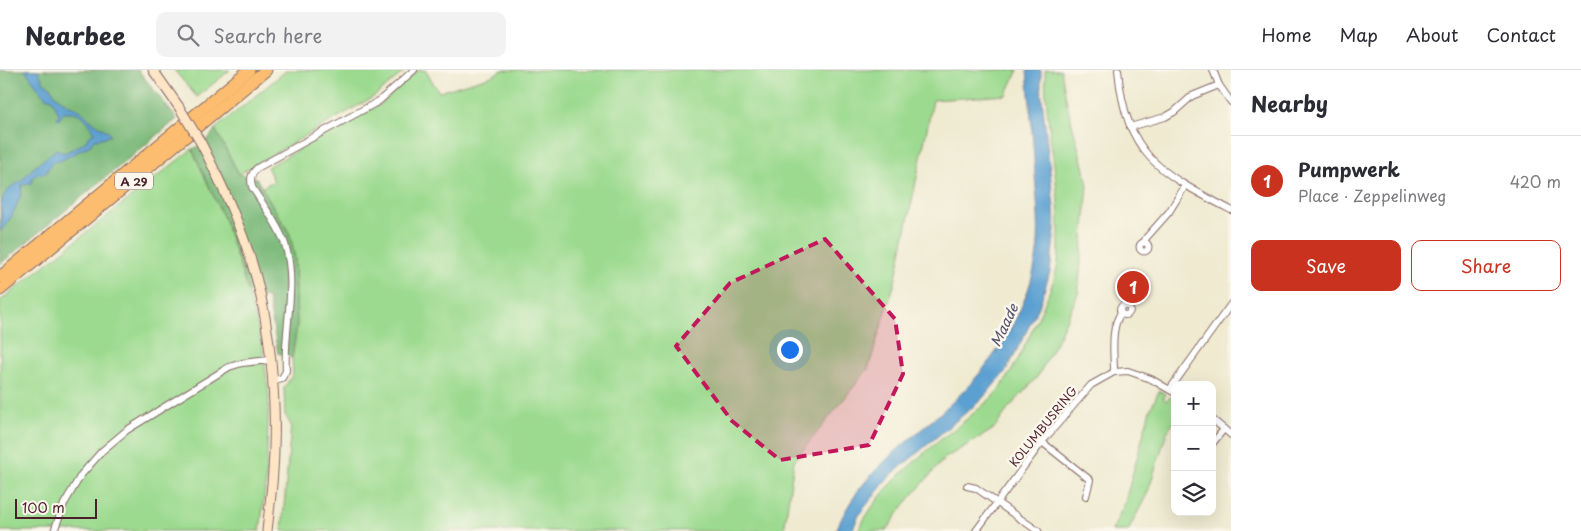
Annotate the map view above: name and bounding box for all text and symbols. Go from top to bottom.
search box [156,12,506,57]
text: Nearbee [25,17,126,53]
icon: search [174,21,202,49]
text: Search here [214,21,322,49]
text: Home [1261,21,1311,48]
text: Map [1339,21,1378,48]
text: About [1406,21,1458,48]
text: Contact [1486,21,1556,48]
text: Nearby [1251,87,1328,119]
text: Pumpwerk [1298,155,1400,183]
text: 1 [1263,169,1271,193]
text: 420 m [1510,169,1561,193]
road number: A 29 [115,172,153,190]
text: Place · Zeppelinweg [1298,183,1447,207]
button: Save [1251,240,1401,291]
button: Share [1411,240,1561,291]
pin: 1 [1117,268,1149,306]
water label: Maade [985,299,1024,350]
your location [777,337,803,363]
map controls [1171,381,1216,516]
button: + [1171,381,1216,426]
street label: KOLUMBUSRING [1005,382,1081,470]
button: − [1171,426,1216,471]
button: layers [1171,471,1216,516]
scale bar [15,496,98,519]
text: 100 m [22,497,65,518]

